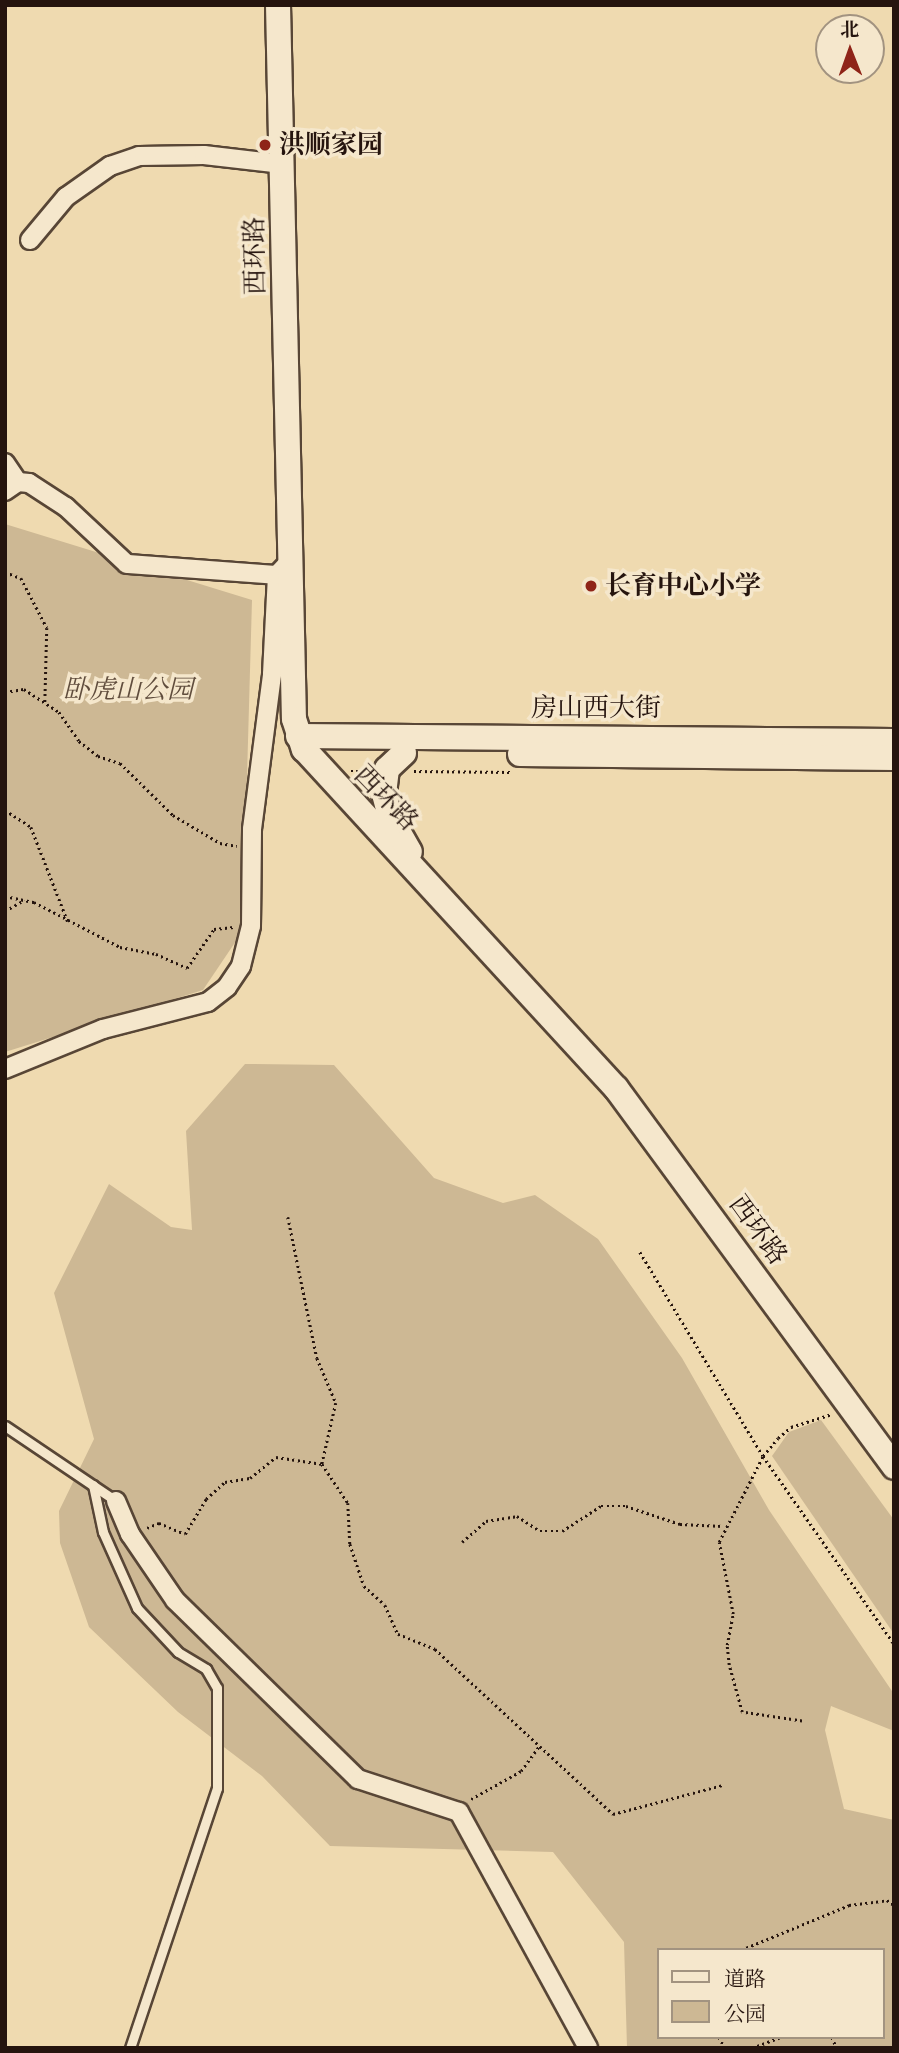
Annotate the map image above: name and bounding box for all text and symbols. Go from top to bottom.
north arrow [815,14,885,84]
text: 北 [840,17,859,42]
place label: 洪顺家园 [279,129,383,161]
marker: 洪顺家园 [257,137,273,153]
street label: 西环路 [239,217,271,295]
place label: 长育中心小学 [605,570,761,602]
marker: 长育中心小学 [583,578,599,594]
park label: 卧虎山公园 [63,674,193,706]
street label: 房山西大街 [531,692,661,724]
street label: 西环路 [348,759,424,837]
street label: 西环路 [722,1189,794,1271]
legend [657,1948,885,2039]
text: 道路 [724,1965,766,1992]
text: 公园 [724,2000,766,2027]

